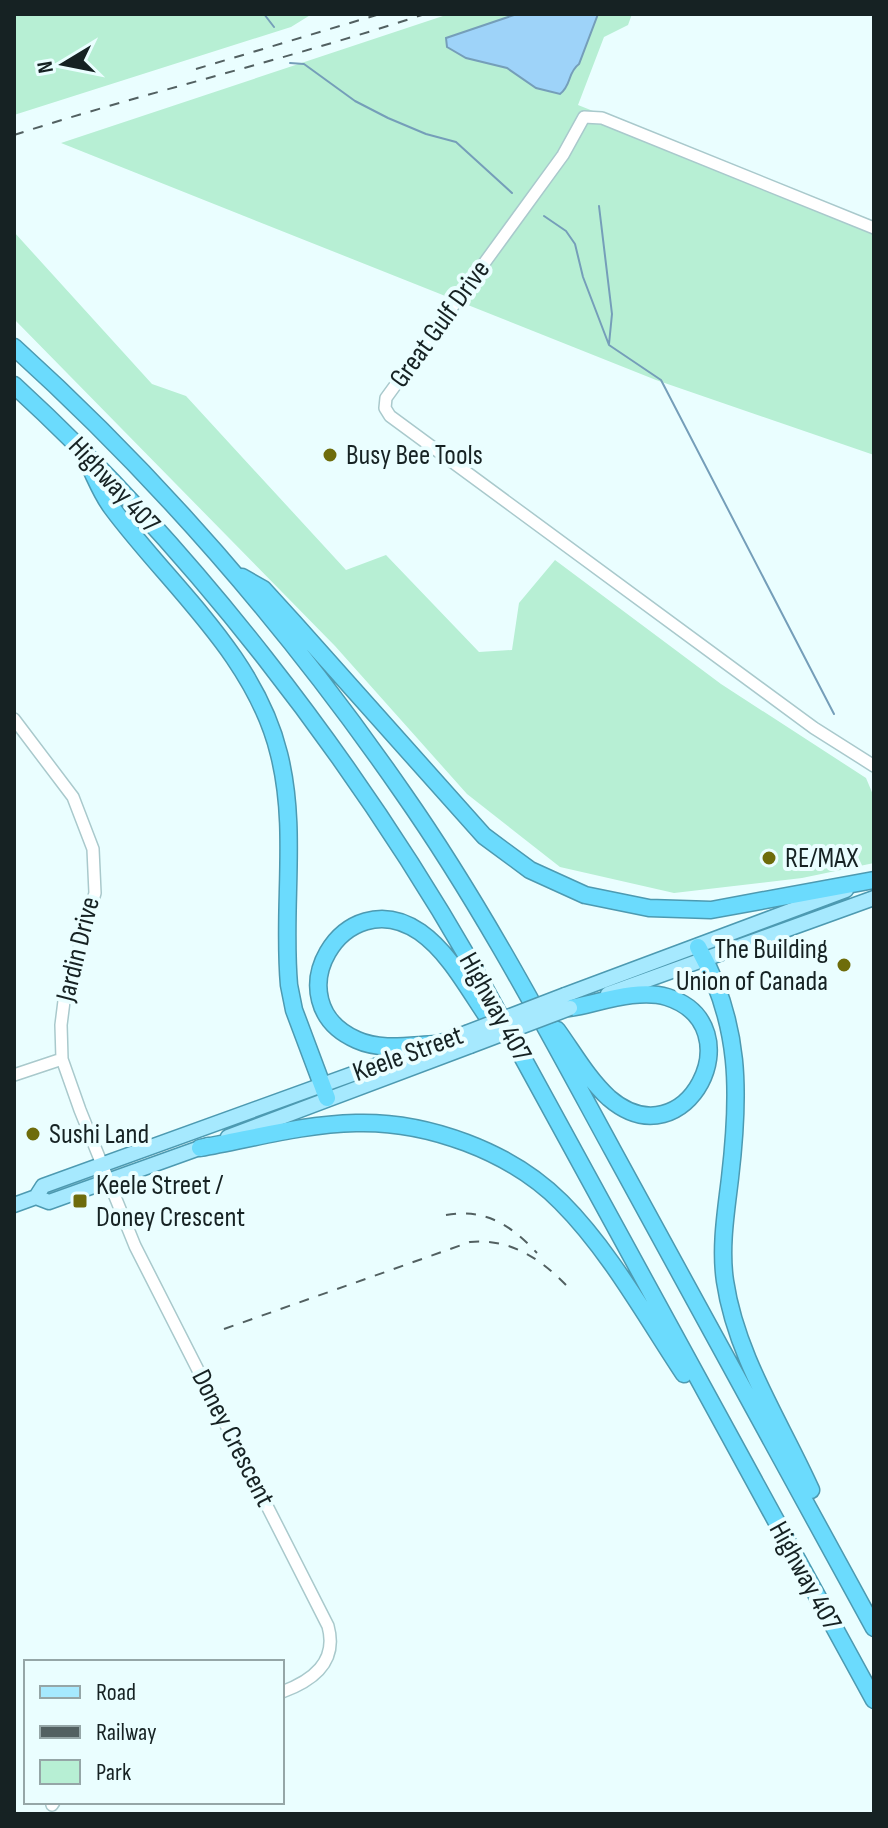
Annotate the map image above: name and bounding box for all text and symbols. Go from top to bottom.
north arrow [24,24,104,104]
text: N [31,59,60,75]
street label: Great Gulf Drive [383,254,497,394]
street label: Highway 407 [61,430,167,540]
place label: Busy Bee Tools [346,439,483,472]
marker: Busy Bee Tools [321,446,339,464]
place label: RE/MAX [785,842,858,875]
marker: RE/MAX [760,849,778,867]
street label: Jardin Drive [49,893,107,1006]
place label: The Building Union of Canada [676,933,828,998]
street label: Highway 407 [452,947,538,1067]
marker: The Building Union of Canada [835,956,853,974]
street label: Keele Street [348,1019,468,1089]
place label: Sushi Land [49,1118,149,1151]
marker: Sushi Land [24,1125,42,1143]
place label: Keele Street / Doney Crescent [96,1169,245,1234]
marker: Keele Street / Doney Crescent [71,1192,89,1210]
street label: Doney Crescent [184,1364,282,1512]
street label: Highway 407 [762,1516,848,1636]
legend [24,1660,284,1804]
text: Road [96,1678,136,1707]
text: Railway [96,1718,156,1747]
text: Park [96,1758,131,1787]

